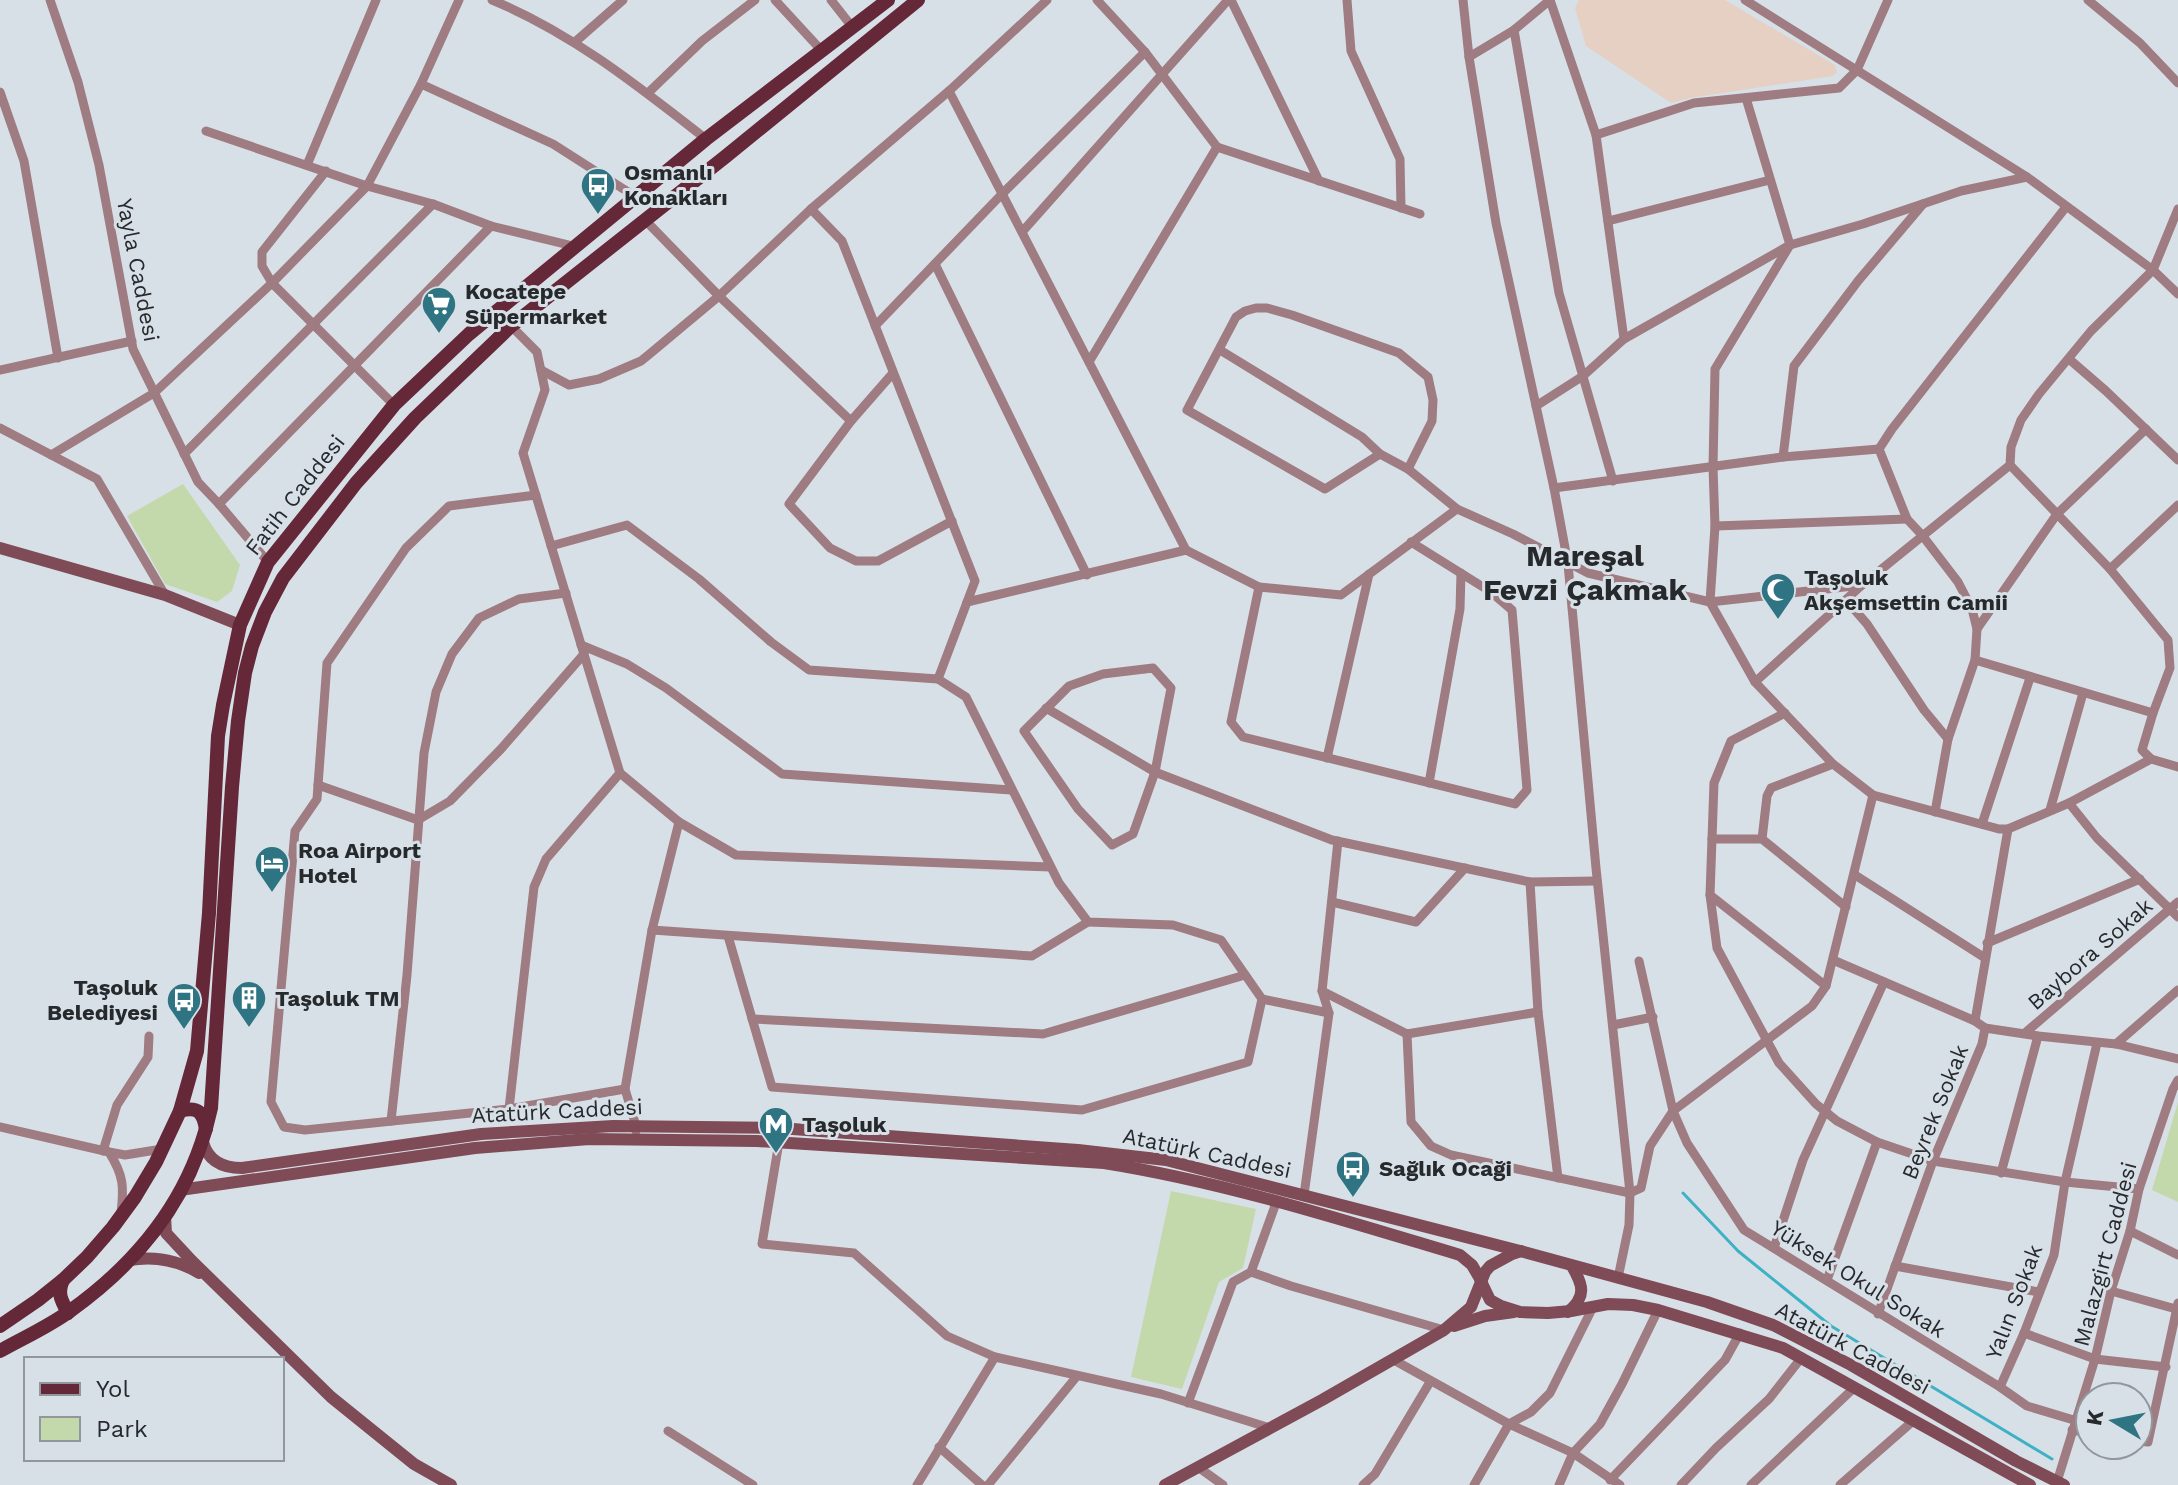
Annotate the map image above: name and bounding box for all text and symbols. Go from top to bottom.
place label: Osmanlı Konakları [624,160,728,210]
bus stop icon: Osmanlı Konakları [579,166,617,216]
street label: Yayla Caddesi [112,196,164,344]
place label: Kocatepe Süpermarket [465,279,607,329]
supermarket icon: Kocatepe Süpermarket [420,285,458,335]
street label: Fatih Caddesi [240,430,350,560]
district label: Mareşal Fevzi Çakmak [1483,538,1687,607]
place label: Taşoluk Akşemsettin Camii [1804,565,2008,615]
mosque icon: Taşoluk Akşemsettin Camii [1759,571,1797,621]
place label: Roa Airport Hotel [298,838,421,888]
hotel icon: Roa Airport Hotel [253,844,291,894]
street label: Baybora Sokak [2023,893,2157,1015]
place label: Taşoluk Belediyesi [47,975,158,1025]
building icon: Taşoluk TM [230,979,268,1029]
bus stop icon: Taşoluk Belediyesi [165,981,203,1031]
place label: Taşoluk TM [275,986,400,1011]
street label: Beyrek Sokak [1897,1041,1973,1183]
street label: Atatürk Caddesi [471,1094,643,1128]
metro station icon: Taşoluk [757,1105,795,1155]
place label: Taşoluk [802,1112,887,1137]
street label: Atatürk Caddesi [1121,1123,1293,1183]
bus stop icon: Sağlık Ocaği [1334,1149,1372,1199]
place label: Sağlık Ocaği [1379,1156,1512,1181]
street label: Malazgirt Caddesi [2068,1159,2142,1349]
street label: Yüksek Okul Sokak [1766,1215,1950,1343]
street label: Yalın Sokak [1981,1241,2047,1363]
street label: Atatürk Caddesi [1771,1297,1935,1399]
legend [24,1357,284,1461]
text: Yol [96,1375,130,1403]
north arrow [2074,1381,2154,1461]
text: K [2081,1407,2109,1427]
text: Park [96,1415,148,1443]

